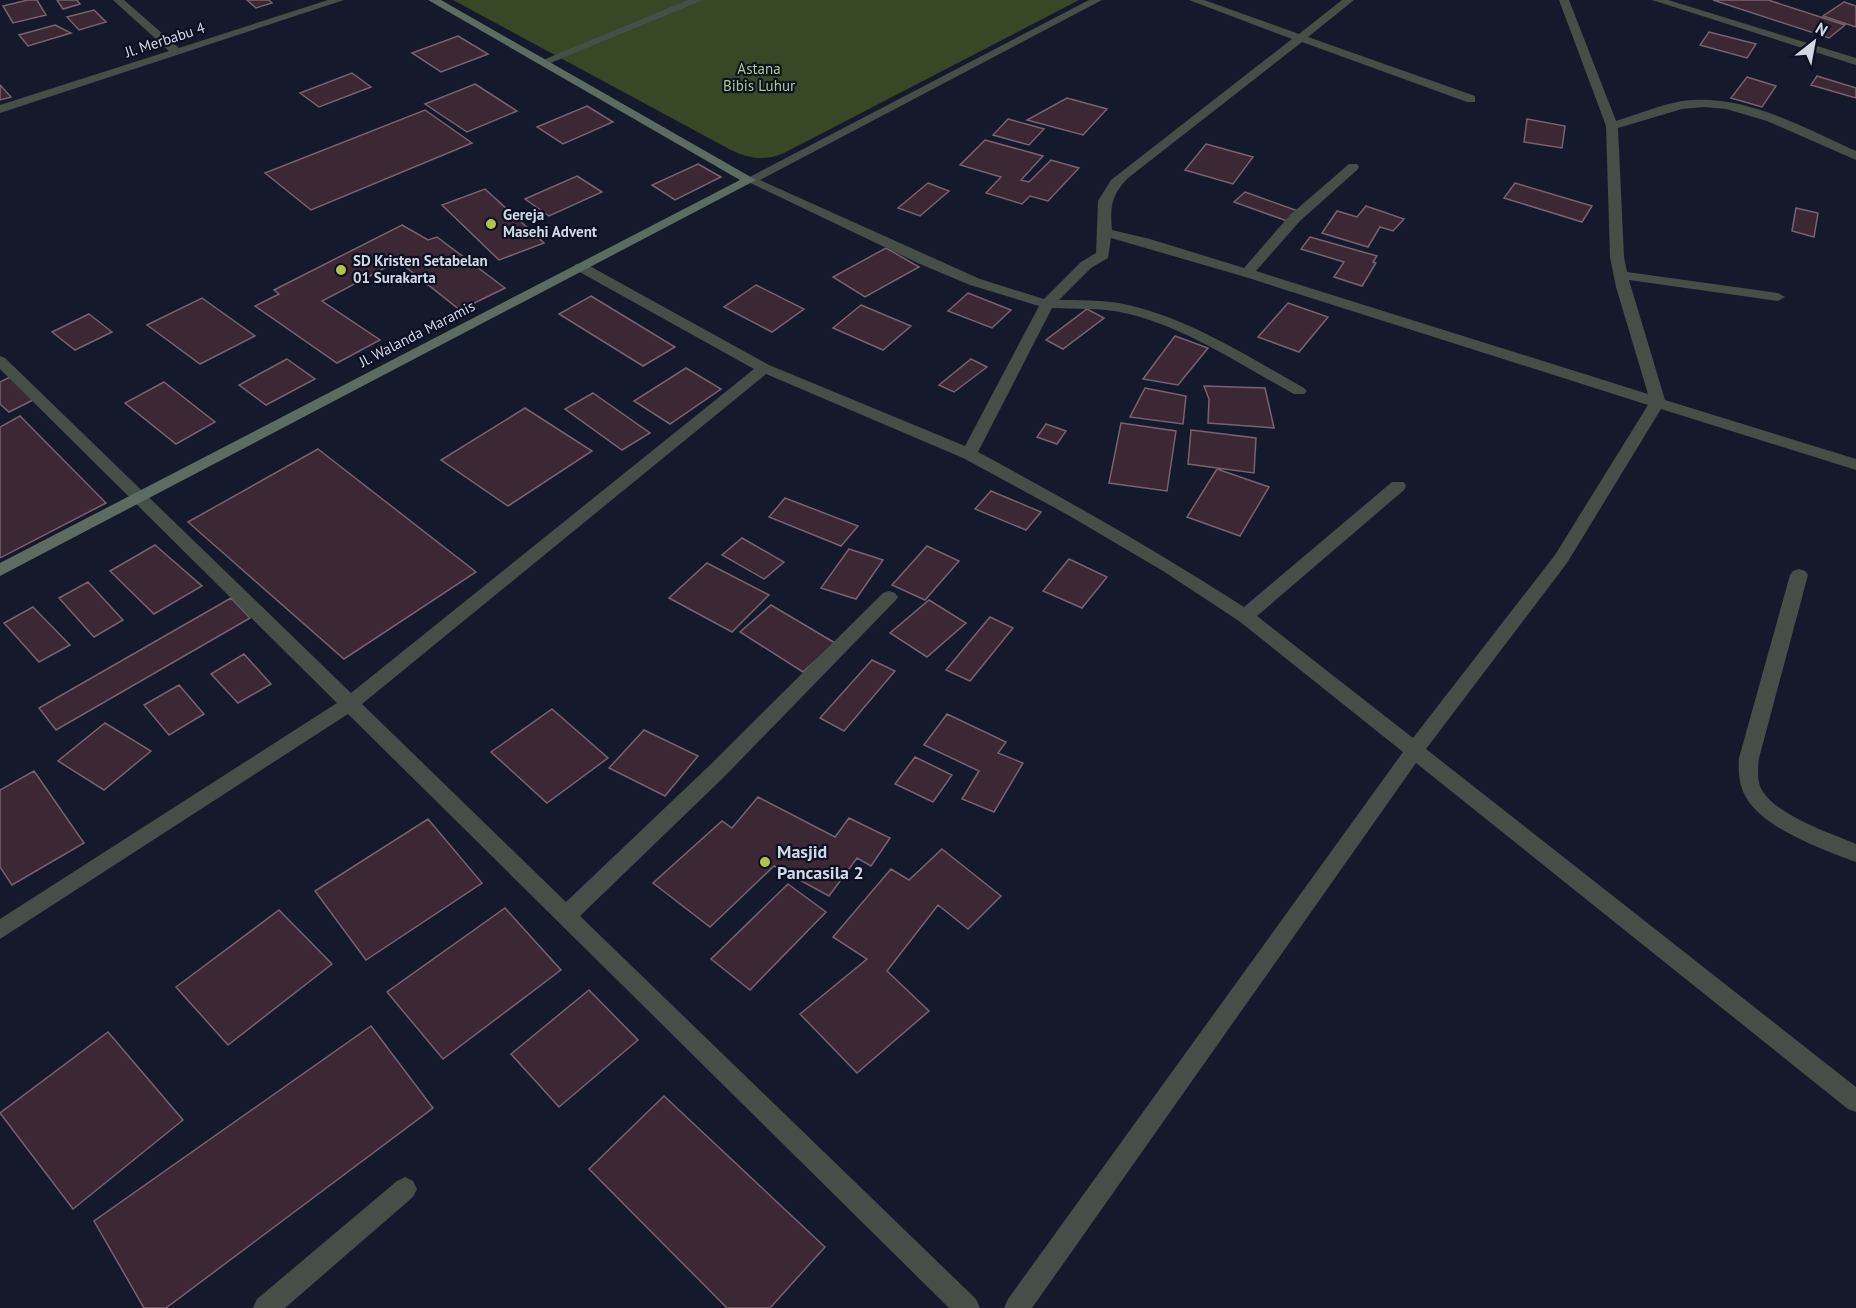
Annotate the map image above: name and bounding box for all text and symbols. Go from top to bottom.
north arrow [1784,12,1844,72]
street label: Jl. Merbabu 4 [121,18,207,62]
text: N [1812,18,1831,40]
park label: Astana Bibis Luhur [723,59,795,95]
place label: Gereja Masehi Advent [503,205,598,241]
marker: Gereja Masehi Advent [484,217,498,231]
place label: SD Kristen Setabelan 01 Surakarta [353,251,488,287]
marker: SD Kristen Setabelan 01 Surakarta [334,263,348,277]
street label: Jl. Walanda Maramis [355,296,478,371]
place label: Masjid Pancasila 2 [777,840,864,884]
marker: Masjid Pancasila 2 [758,855,772,869]

